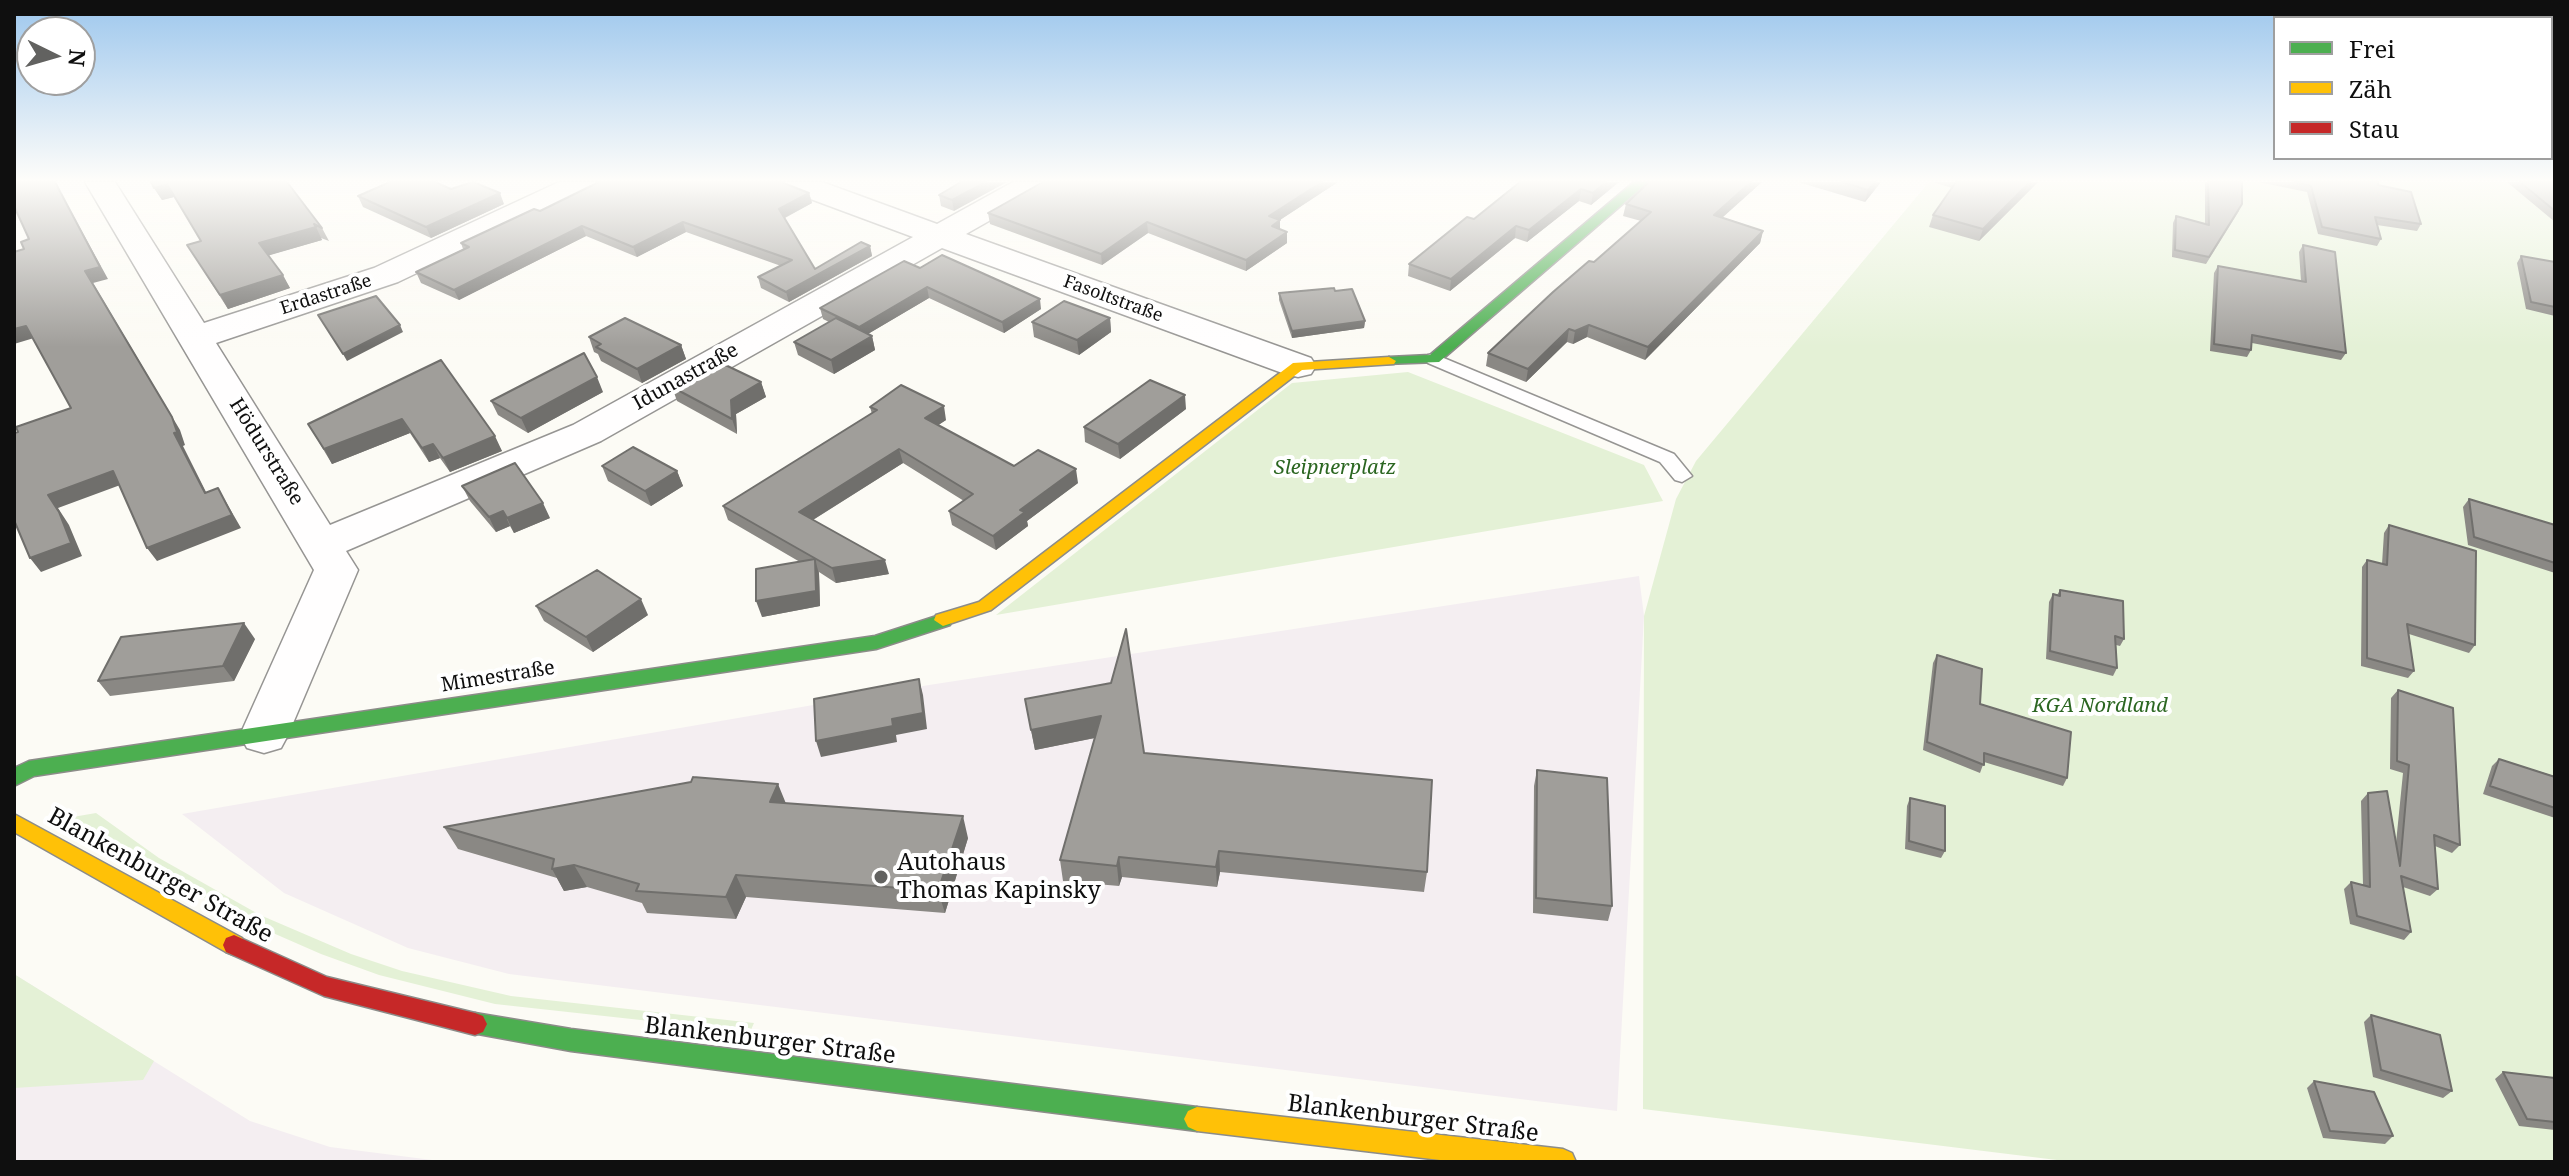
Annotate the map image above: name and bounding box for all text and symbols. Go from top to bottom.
north arrow [16,16,96,96]
legend [2273,16,2553,160]
text: Frei [2349,32,2395,65]
text: N [62,48,94,68]
text: Zäh [2349,72,2392,105]
text: Stau [2349,112,2399,145]
street label: Erdastraße [278,270,374,320]
street label: Fasoltstraße [1060,271,1166,327]
street label: Idunastraße [629,338,743,416]
street label: Hödurstraße [224,394,308,510]
park label: Sleipnerplatz [1274,456,1396,480]
street label: Mimestraße [439,656,557,698]
park label: KGA Nordland [2032,694,2168,718]
street label: Blankenburger Straße [42,802,278,950]
place label: Autohaus Thomas Kapinsky [897,849,1101,905]
marker: Autohaus Thomas Kapinsky [872,868,890,886]
street label: Blankenburger Straße [643,1011,897,1071]
street label: Blankenburger Straße [1286,1089,1540,1149]

